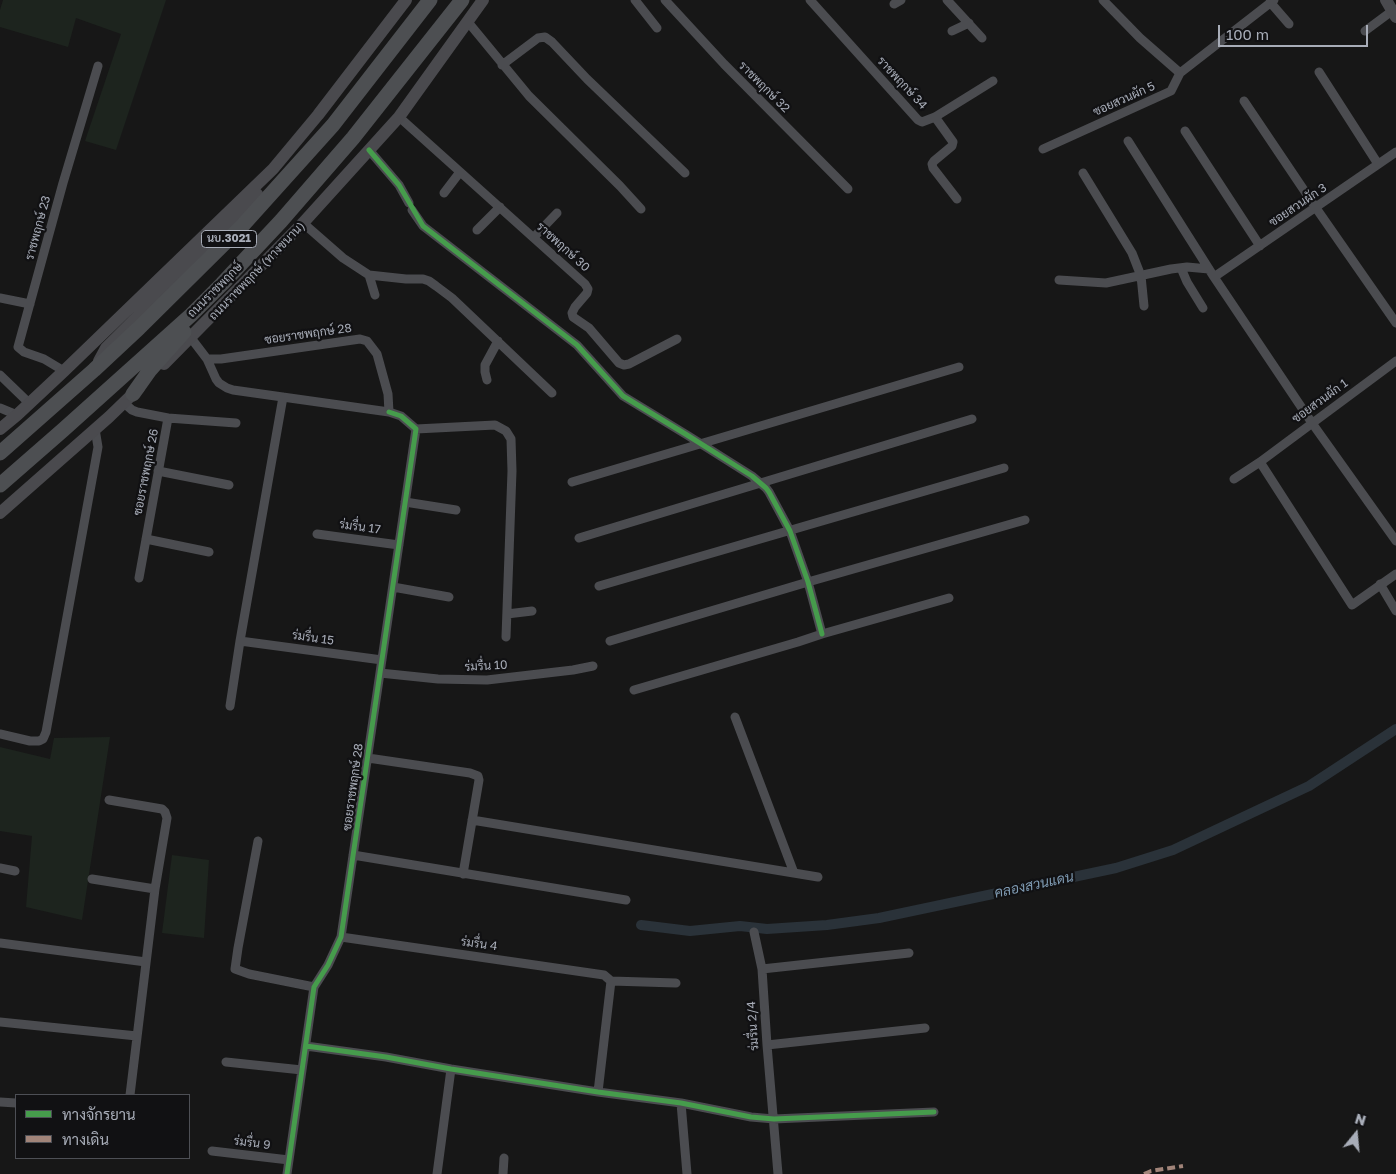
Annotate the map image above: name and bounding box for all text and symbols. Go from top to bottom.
scale bar [1221,15,1371,47]
text: 100 m [1226,25,1269,43]
street label: ราชพฤกษ์ 34 [874,54,930,112]
street label: ราชพฤกษ์ 32 [735,58,793,116]
street label: ซอยสวนผัก 5 [1091,79,1157,119]
street label: ซอยสวนผัก 3 [1266,180,1330,230]
street label: ราชพฤกษ์ 23 [22,194,54,262]
street label: ถนนราชพฤกษ์ (ทางขนาน) [206,219,308,323]
street label: ราชพฤกษ์ 30 [533,219,593,275]
road number: นบ.3021 [202,230,256,248]
street label: ถนนราชพฤกษ์ [185,260,245,320]
street label: ซอยราชพฤกษ์ 28 [263,321,353,347]
street label: ซอยสวนผัก 1 [1289,376,1351,426]
street label: ซอยราชพฤกษ์ 26 [131,427,161,517]
street label: ร่มรื่น 17 [338,517,382,537]
street label: ร่มรื่น 15 [291,628,335,648]
street label: ร่มรื่น 10 [464,658,508,674]
street label: ซอยราชพฤกษ์ 28 [340,742,366,832]
water label: คลองสวนแดน [993,868,1075,902]
street label: ร่มรื่น 4 [460,934,498,954]
street label: ร่มรื่น 2/4 [744,1001,762,1051]
legend [15,1094,190,1159]
text: ทางจักรยาน [62,1105,136,1123]
north arrow [1331,1109,1381,1159]
text: N [1353,1109,1368,1129]
text: ทางเดิน [62,1130,109,1148]
street label: ร่มรื่น 9 [233,1134,271,1152]

